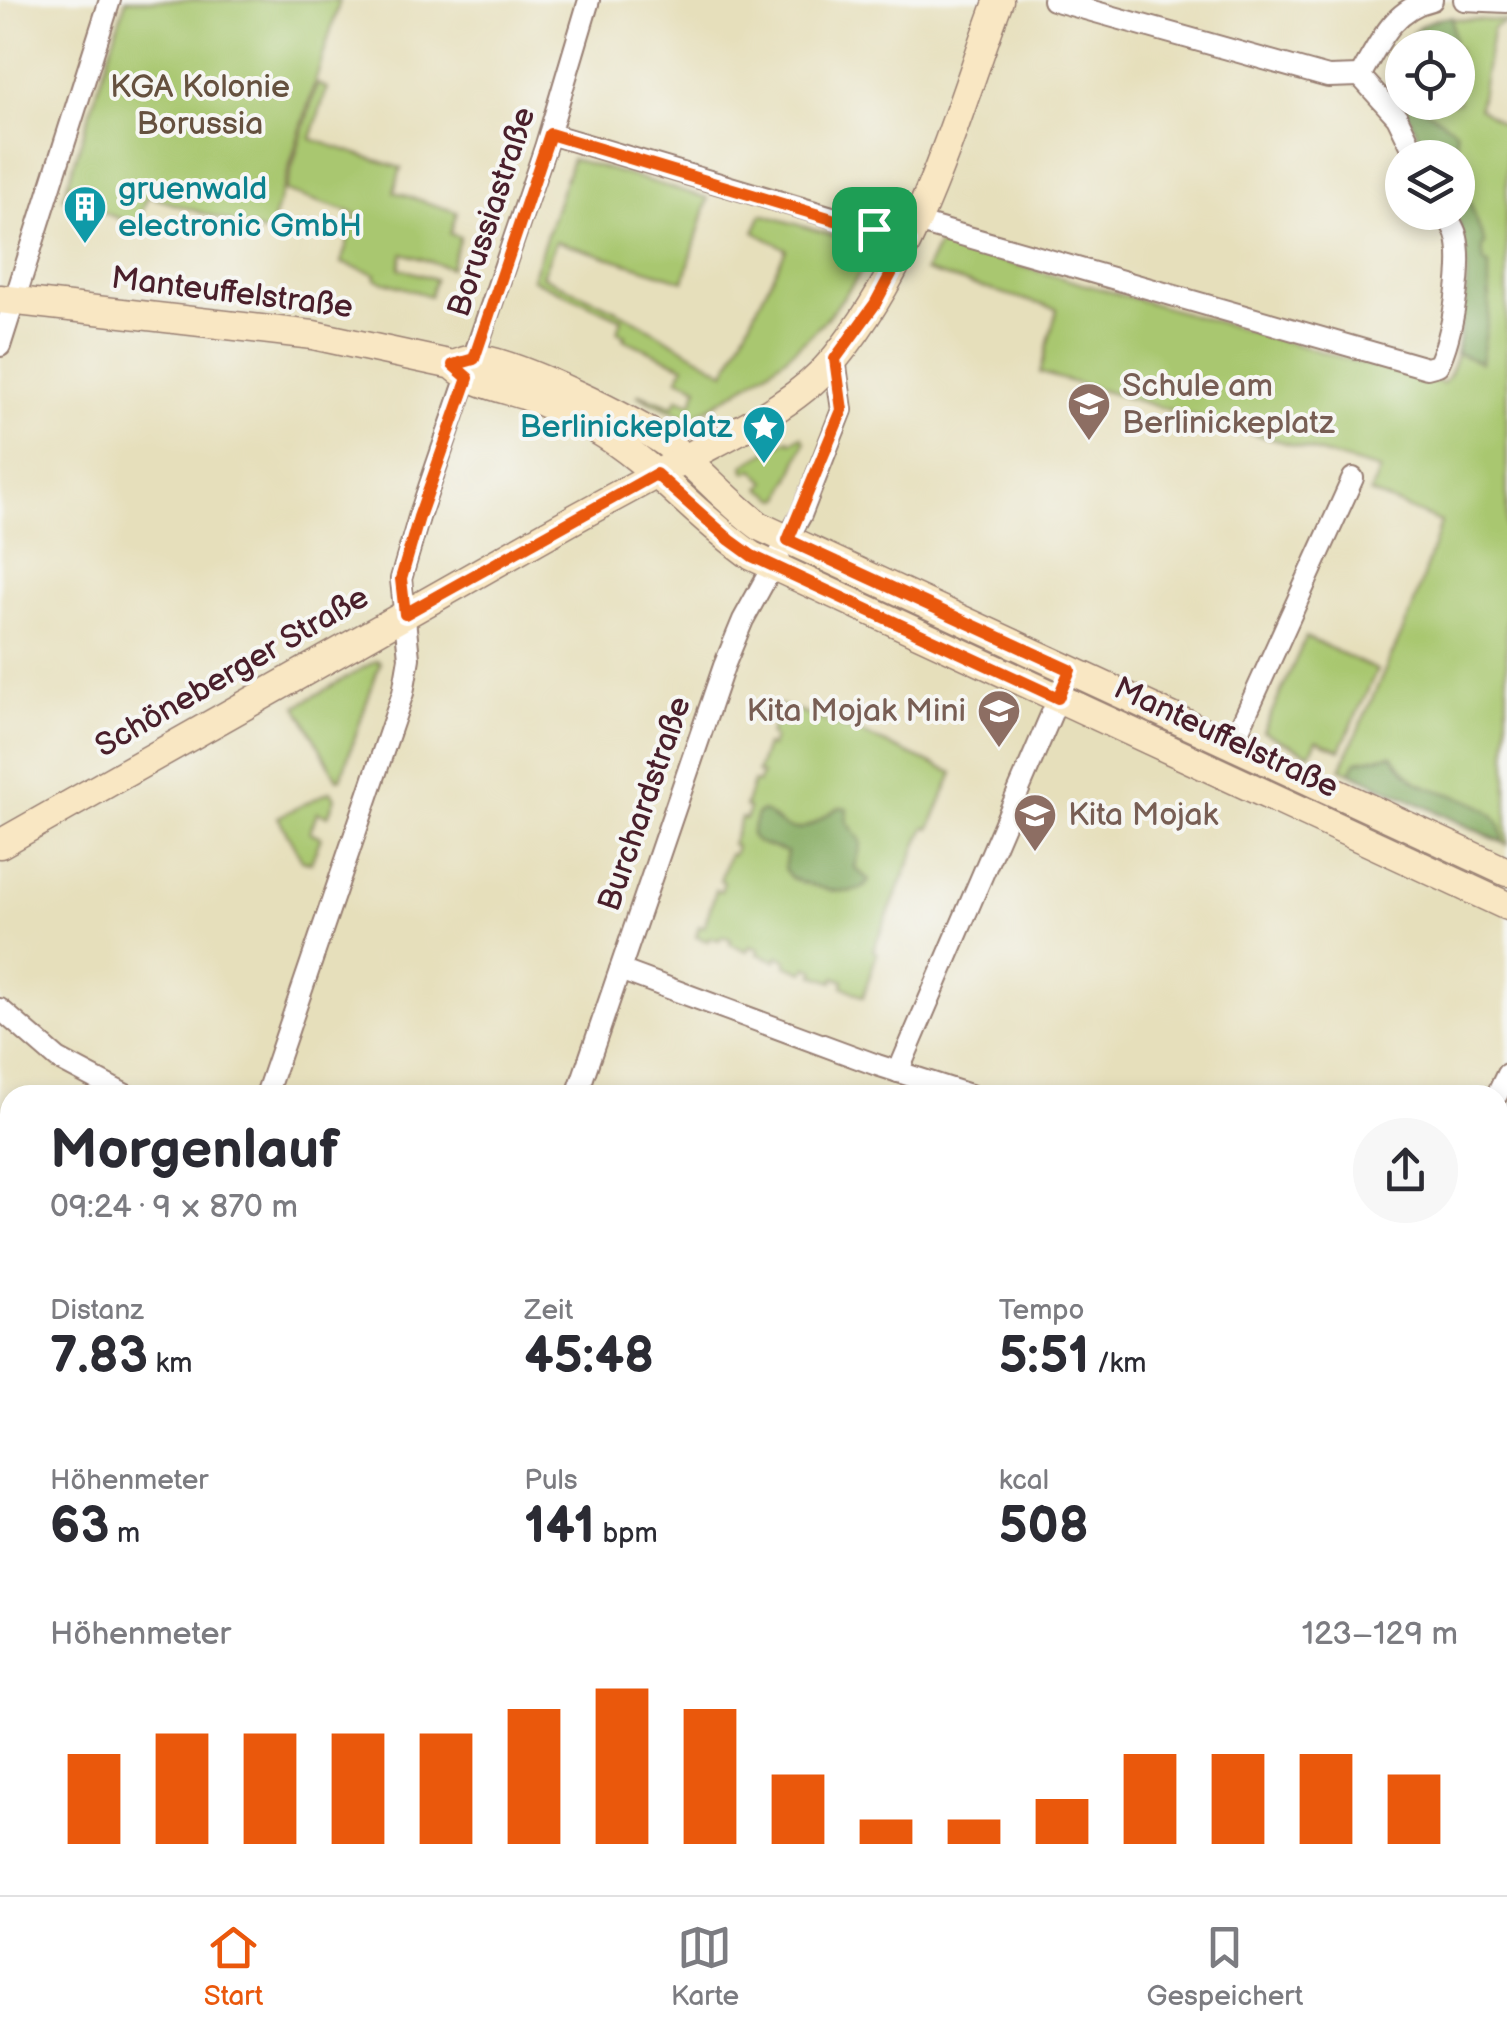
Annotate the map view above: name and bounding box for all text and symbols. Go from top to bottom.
map controls [1385,30,1475,230]
button: locate [1385,30,1475,120]
park label: KGA Kolonie Borussia [110,68,290,144]
street label: Borussiastraße [440,102,544,322]
button: layers [1385,140,1475,230]
place label: gruenwald electronic GmbH [118,170,362,246]
building icon: gruenwald electronic GmbH [62,184,108,245]
pin [832,187,917,272]
icon: arrive [847,202,902,257]
street label: Manteuffelstraße [109,259,355,327]
place label: Schule am Berlinickeplatz [1122,367,1335,443]
school or university icon: Schule am Berlinickeplatz [1066,381,1112,442]
place icon: Berlinickeplatz [741,404,787,465]
place label: Berlinickeplatz [520,408,733,447]
street label: Schöneberger Straße [88,578,376,766]
street label: Manteuffelstraße [1108,669,1344,807]
school or university icon: Kita Mojak Mini [976,688,1022,749]
street label: Burchardstraße [590,692,700,916]
place label: Kita Mojak Mini [746,692,966,731]
school or university icon: Kita Mojak [1012,792,1058,853]
place label: Kita Mojak [1068,796,1219,835]
text: Morgenlauf [50,1117,340,1184]
button: share [1353,1118,1458,1223]
text: 09:24 · 9 × 870 m [50,1188,298,1227]
text: Distanz [50,1294,144,1327]
text: Zeit [524,1294,573,1327]
text: Tempo [999,1294,1084,1327]
text: 7.83 [50,1327,148,1387]
text: 45:48 [524,1327,654,1387]
text: 5:51 [999,1327,1089,1387]
text: km [148,1347,192,1380]
text: /km [1089,1347,1147,1380]
text: Höhenmeter [50,1464,208,1497]
text: Puls [524,1464,578,1497]
text: kcal [999,1464,1049,1497]
text: 63 [50,1497,110,1557]
text: 141 [524,1497,595,1557]
text: 508 [999,1497,1089,1557]
text: m [110,1517,140,1550]
text: bpm [595,1517,658,1550]
text: Höhenmeter [50,1615,231,1654]
text: 123–129 m [1302,1615,1458,1654]
tab: Start [204,1920,263,2013]
tab: Karte [671,1920,739,2013]
tab: Gespeichert [1146,1920,1303,2013]

